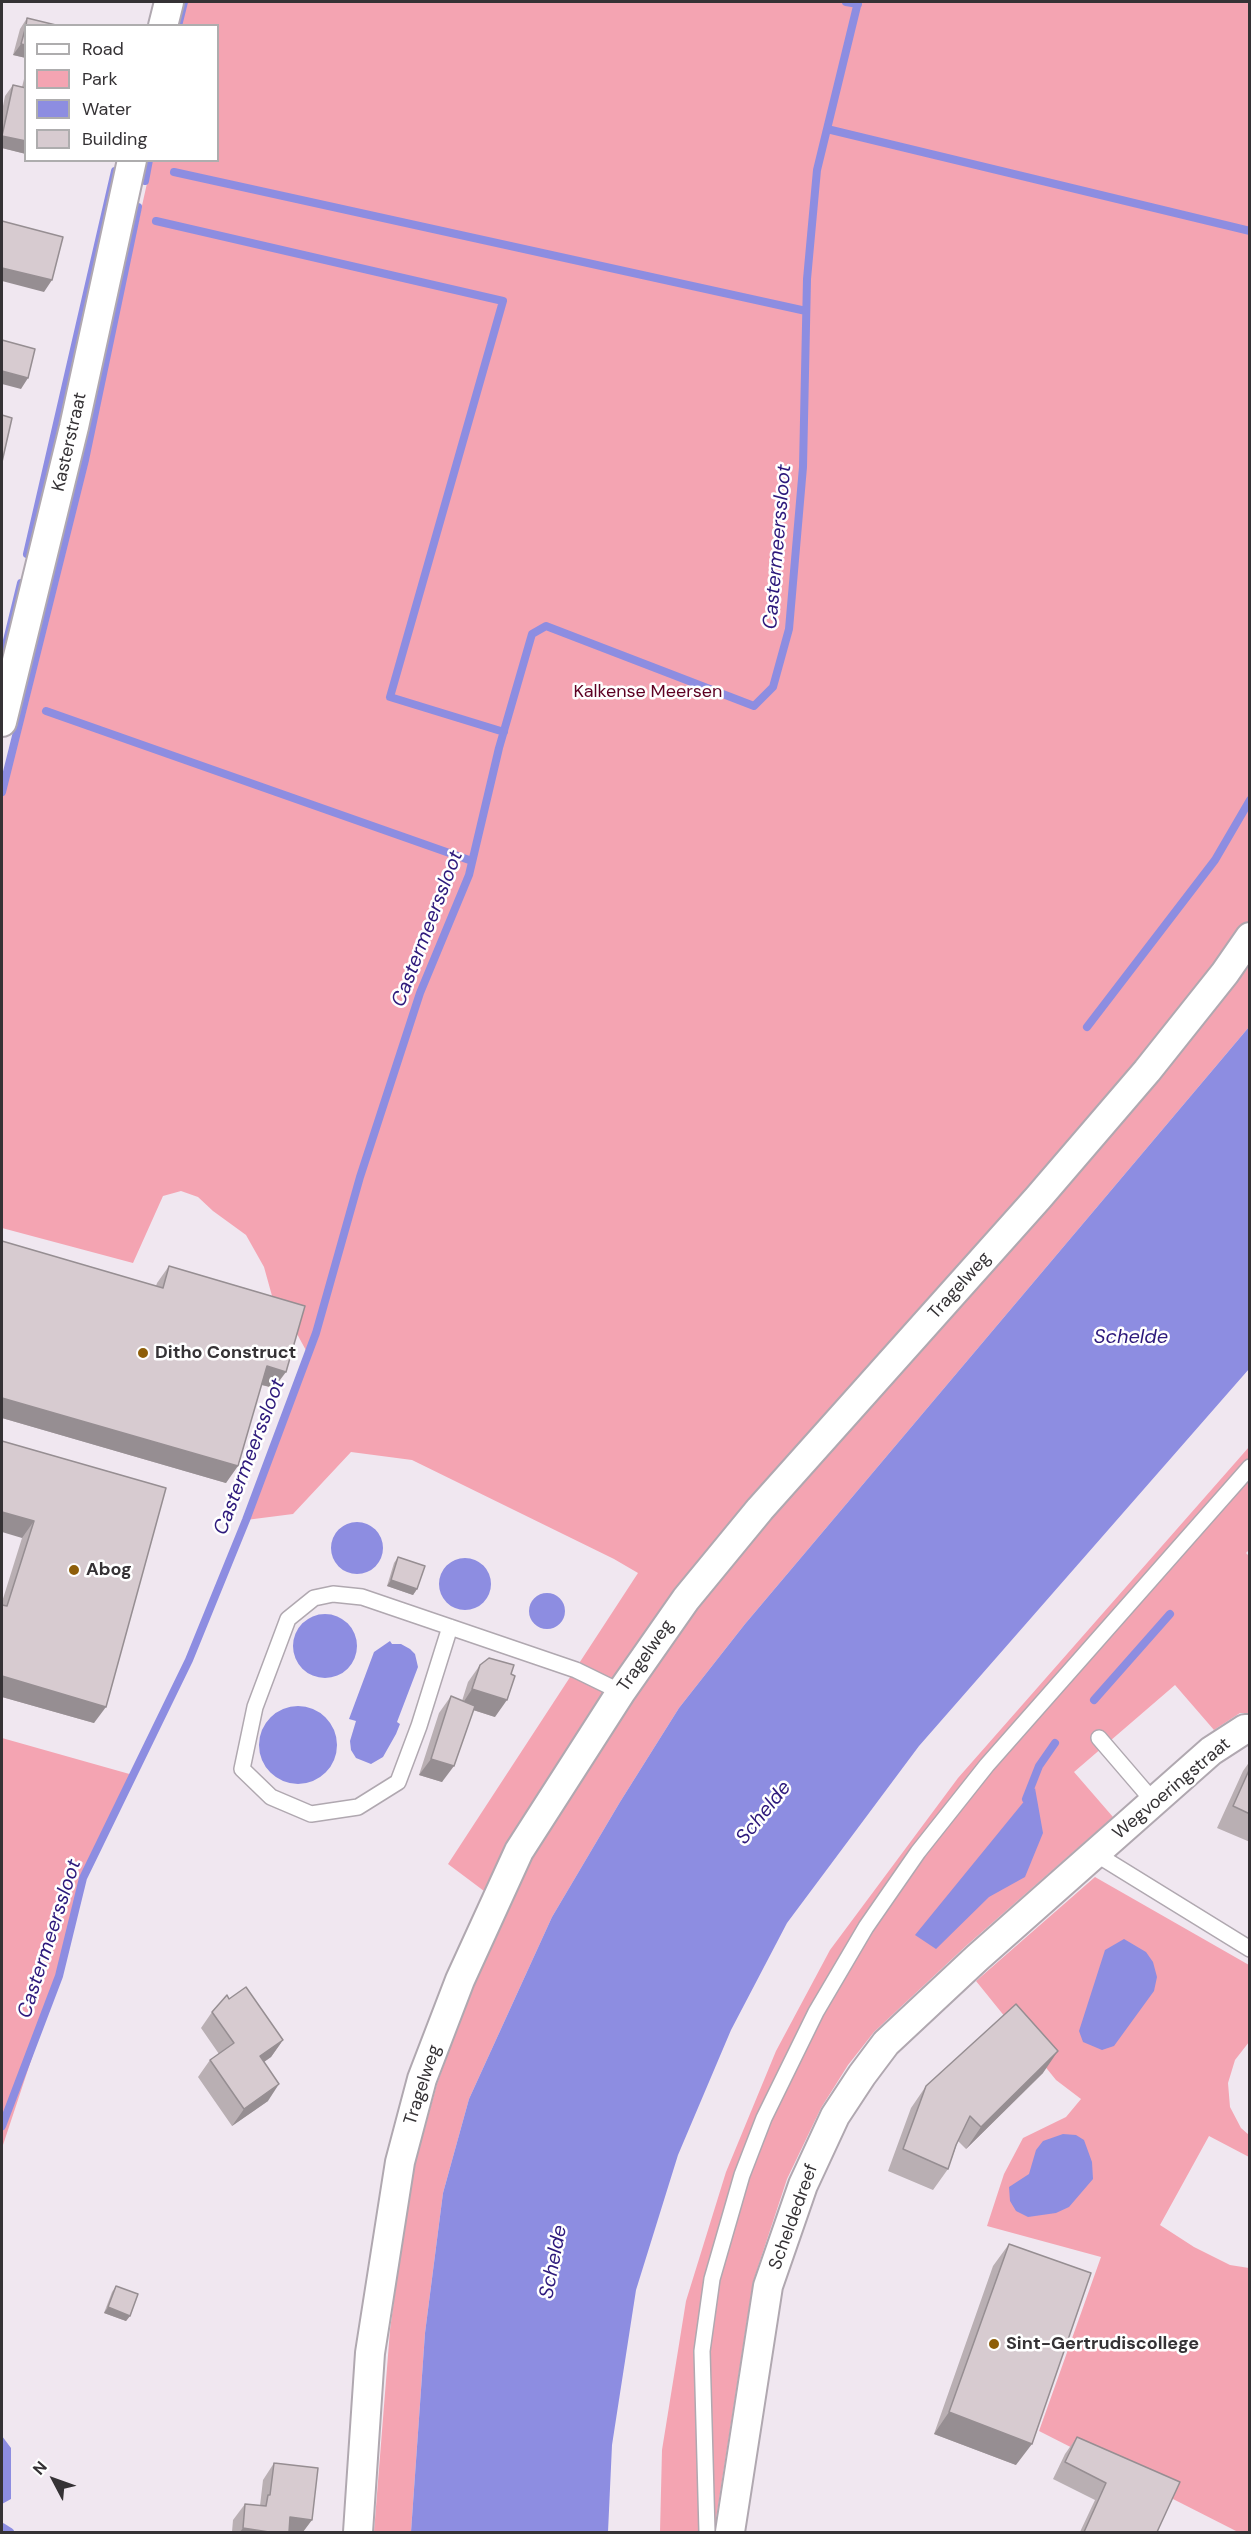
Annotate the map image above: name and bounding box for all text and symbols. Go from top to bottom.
legend [24,24,219,162]
text: Road [82,37,124,61]
text: Park [82,67,118,91]
text: Water [82,97,132,121]
text: Building [82,127,147,151]
street label: Kasterstraat [48,390,92,494]
water label: Castermeerssloot [759,464,797,630]
park label: Kalkense Meersen [574,681,722,703]
water label: Castermeerssloot [387,848,469,1010]
street label: Tragelweg [924,1248,996,1324]
water label: Schelde [1094,1326,1168,1350]
place label: Ditho Construct [155,1342,296,1364]
marker: Ditho Construct [136,1346,150,1360]
water label: Castermeerssloot [209,1376,291,1538]
place label: Abog [86,1559,132,1581]
marker: Abog [67,1563,81,1577]
street label: Tragelweg [613,1616,679,1696]
street label: Wegvoeringstraat [1109,1734,1235,1844]
water label: Schelde [731,1777,797,1849]
water label: Castermeerssloot [13,1857,87,2021]
street label: Tragelweg [400,2042,446,2128]
street label: Scheldedreef [765,2161,823,2273]
water label: Schelde [535,2223,573,2301]
place label: Sint-Gertrudiscollege [1006,2333,1199,2355]
marker: Sint-Gertrudiscollege [987,2337,1001,2351]
north arrow [24,2450,84,2510]
text: N [28,2457,52,2479]

